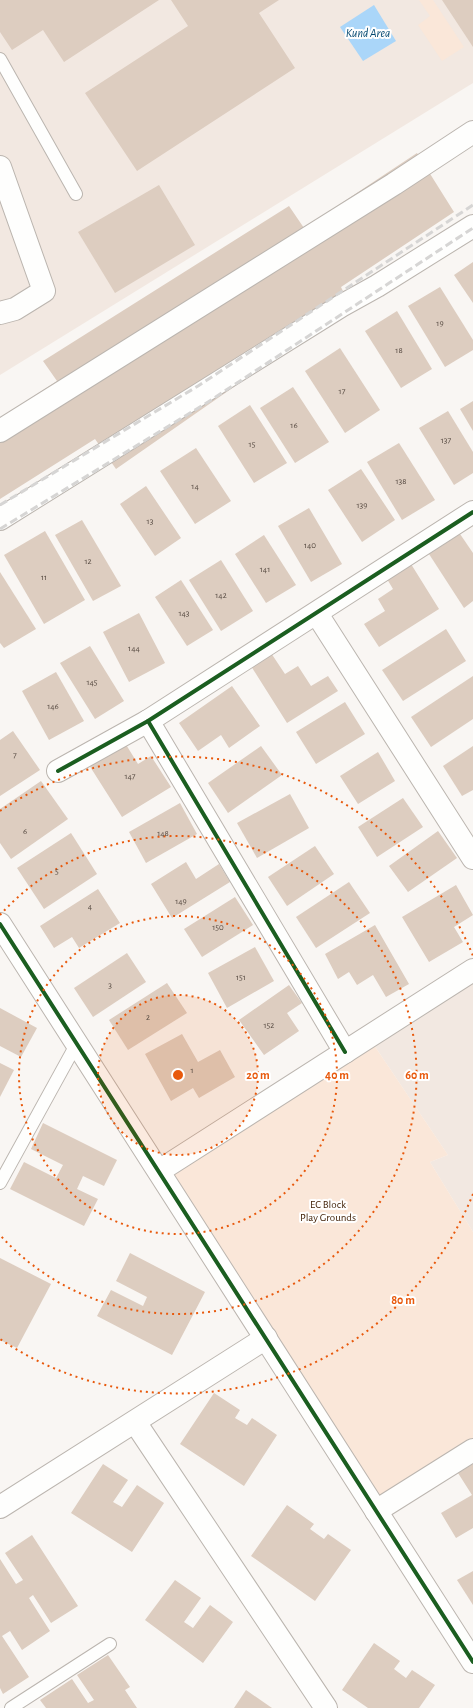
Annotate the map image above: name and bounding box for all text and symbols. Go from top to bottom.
water label: Kund Area [346,27,390,39]
house number: 19 [436,319,444,328]
house number: 18 [395,346,403,355]
house number: 17 [339,387,346,396]
house number: 16 [290,421,298,430]
house number: 137 [441,436,452,445]
house number: 15 [249,440,256,449]
house number: 138 [395,477,407,486]
house number: 14 [191,482,199,491]
house number: 139 [356,501,368,510]
house number: 13 [147,517,154,526]
house number: 140 [304,541,316,550]
house number: 12 [84,557,92,566]
house number: 141 [260,565,270,574]
house number: 11 [41,573,47,582]
house number: 142 [215,591,227,600]
house number: 143 [178,609,190,618]
house number: 144 [128,644,141,653]
house number: 145 [86,678,98,687]
house number: 146 [47,702,59,711]
house number: 7 [13,751,17,760]
house number: 147 [124,772,136,781]
house number: 6 [23,827,27,836]
house number: 148 [157,829,169,838]
house number: 5 [55,867,59,876]
house number: 149 [175,897,187,906]
house number: 4 [88,902,93,911]
house number: 150 [212,923,224,932]
house number: 151 [236,973,246,982]
house number: 3 [108,981,112,990]
house number: 2 [146,1013,150,1022]
house number: 152 [264,1021,274,1030]
house number: 1 [190,1066,194,1075]
centre of rings [171,1068,185,1082]
text: 20 m [246,1069,270,1081]
text: 40 m [325,1069,349,1081]
text: 60 m [405,1069,429,1081]
park label: EC Block Play Grounds [300,1199,356,1223]
text: 80 m [391,1294,415,1306]

